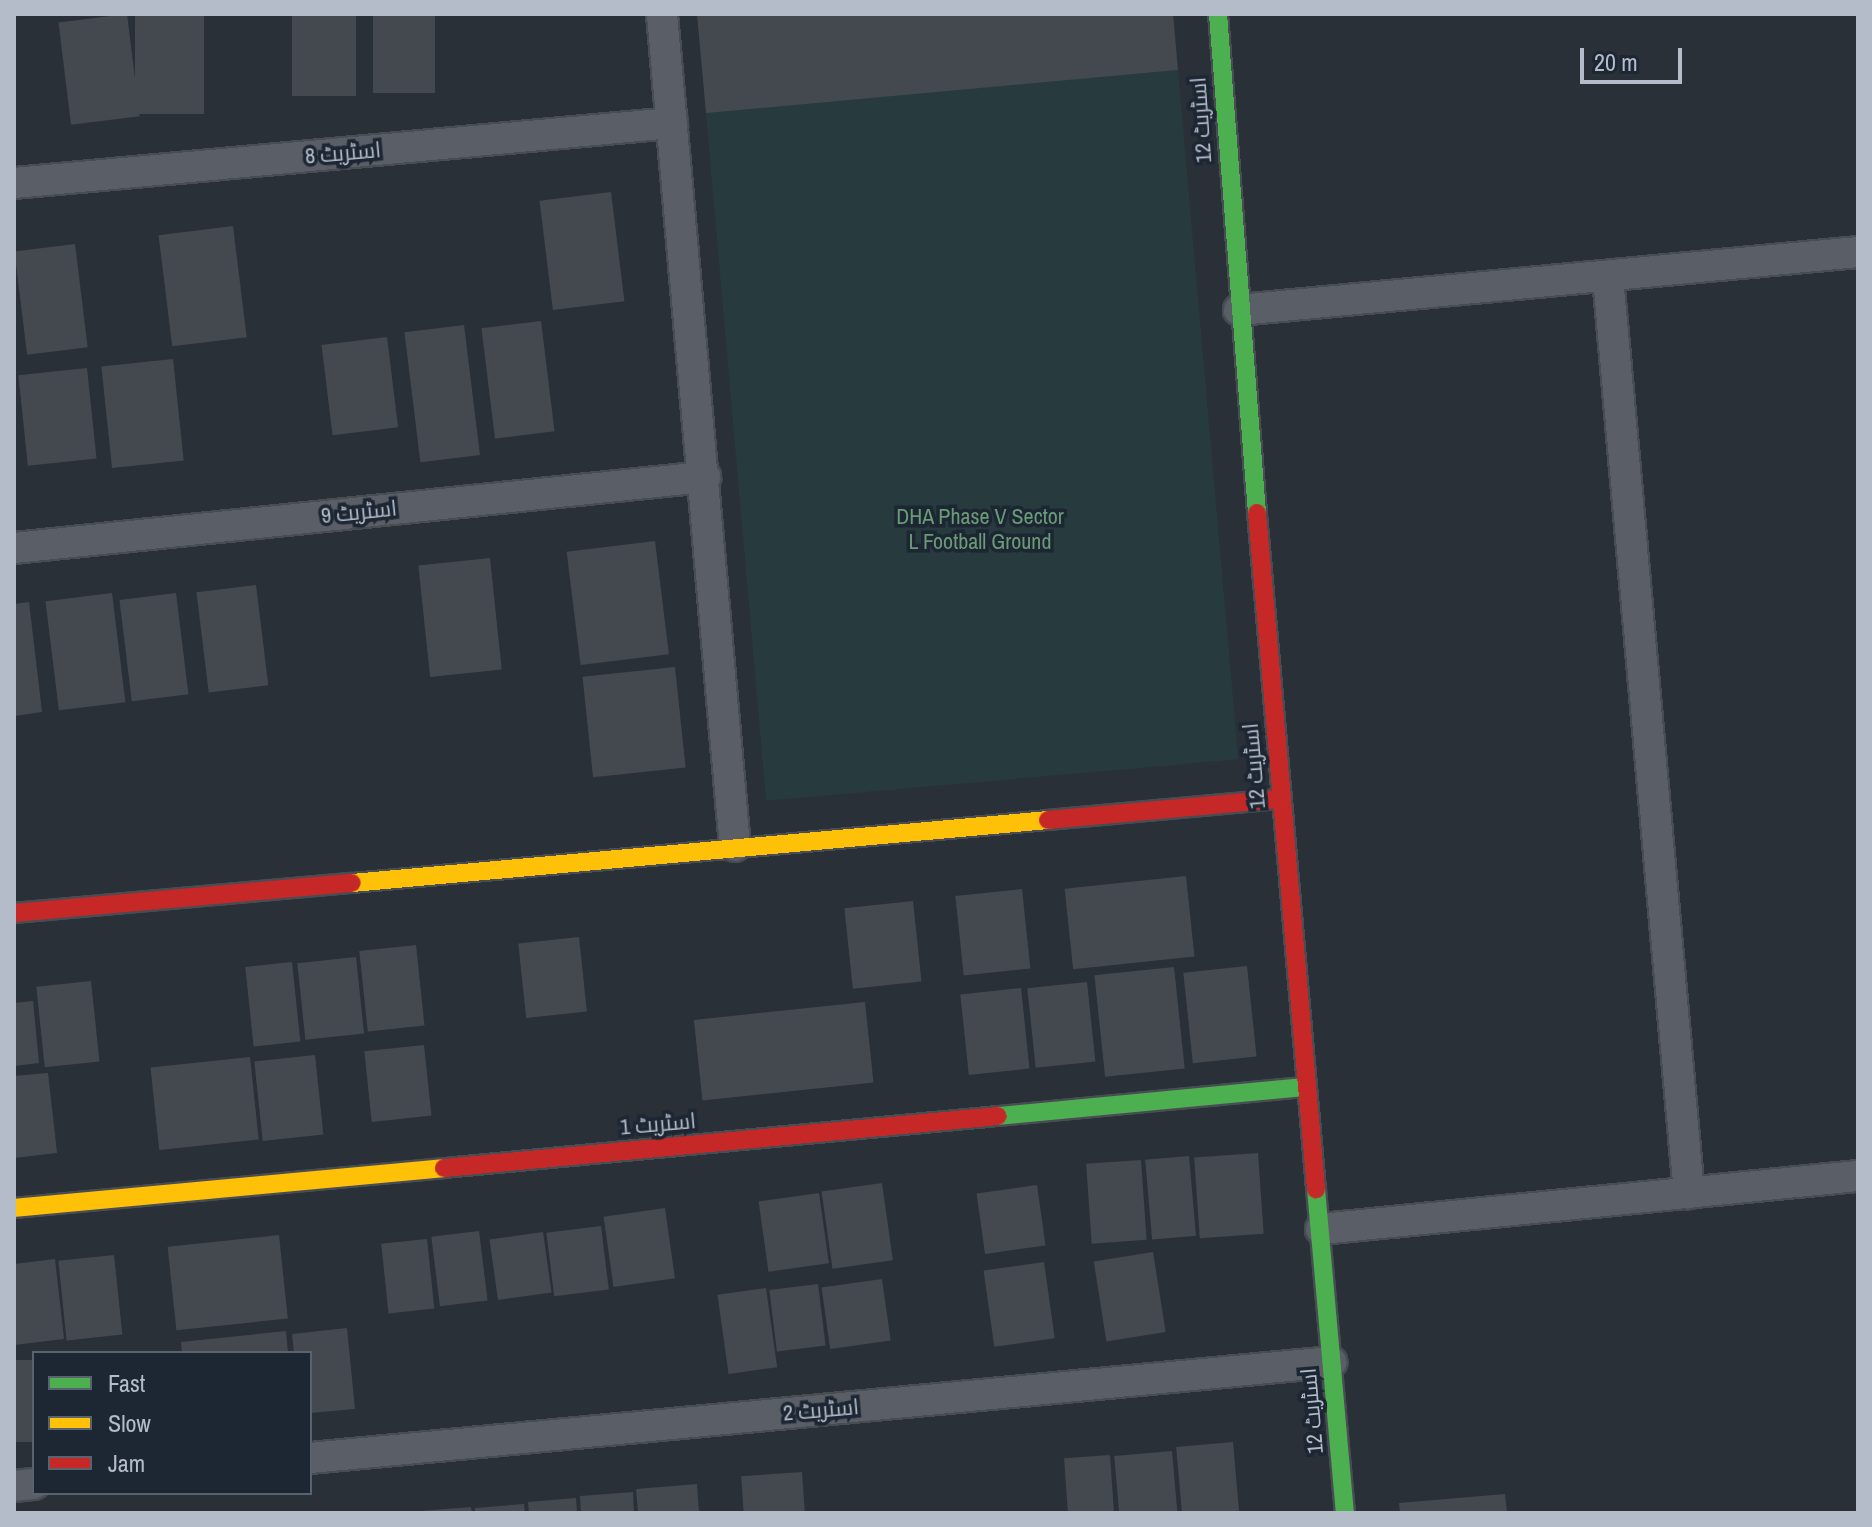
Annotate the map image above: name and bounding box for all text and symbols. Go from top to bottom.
scale bar [1584,32,1686,82]
text: 20 m [1594,46,1638,78]
street label: اسٹریٹ 12 [1185,76,1217,164]
street label: اسٹریٹ 8 [304,137,382,169]
street label: اسٹریٹ 9 [320,495,398,529]
park label: DHA Phase V Sector L Football Ground [896,503,1064,554]
street label: اسٹریٹ 12 [1237,722,1271,810]
street label: اسٹریٹ 1 [619,1108,697,1140]
legend [32,1351,312,1495]
text: Fast [108,1367,145,1399]
street label: اسٹریٹ 12 [1295,1367,1329,1455]
street label: اسٹریٹ 2 [782,1394,860,1426]
text: Slow [108,1407,151,1439]
text: Jam [108,1447,145,1479]

